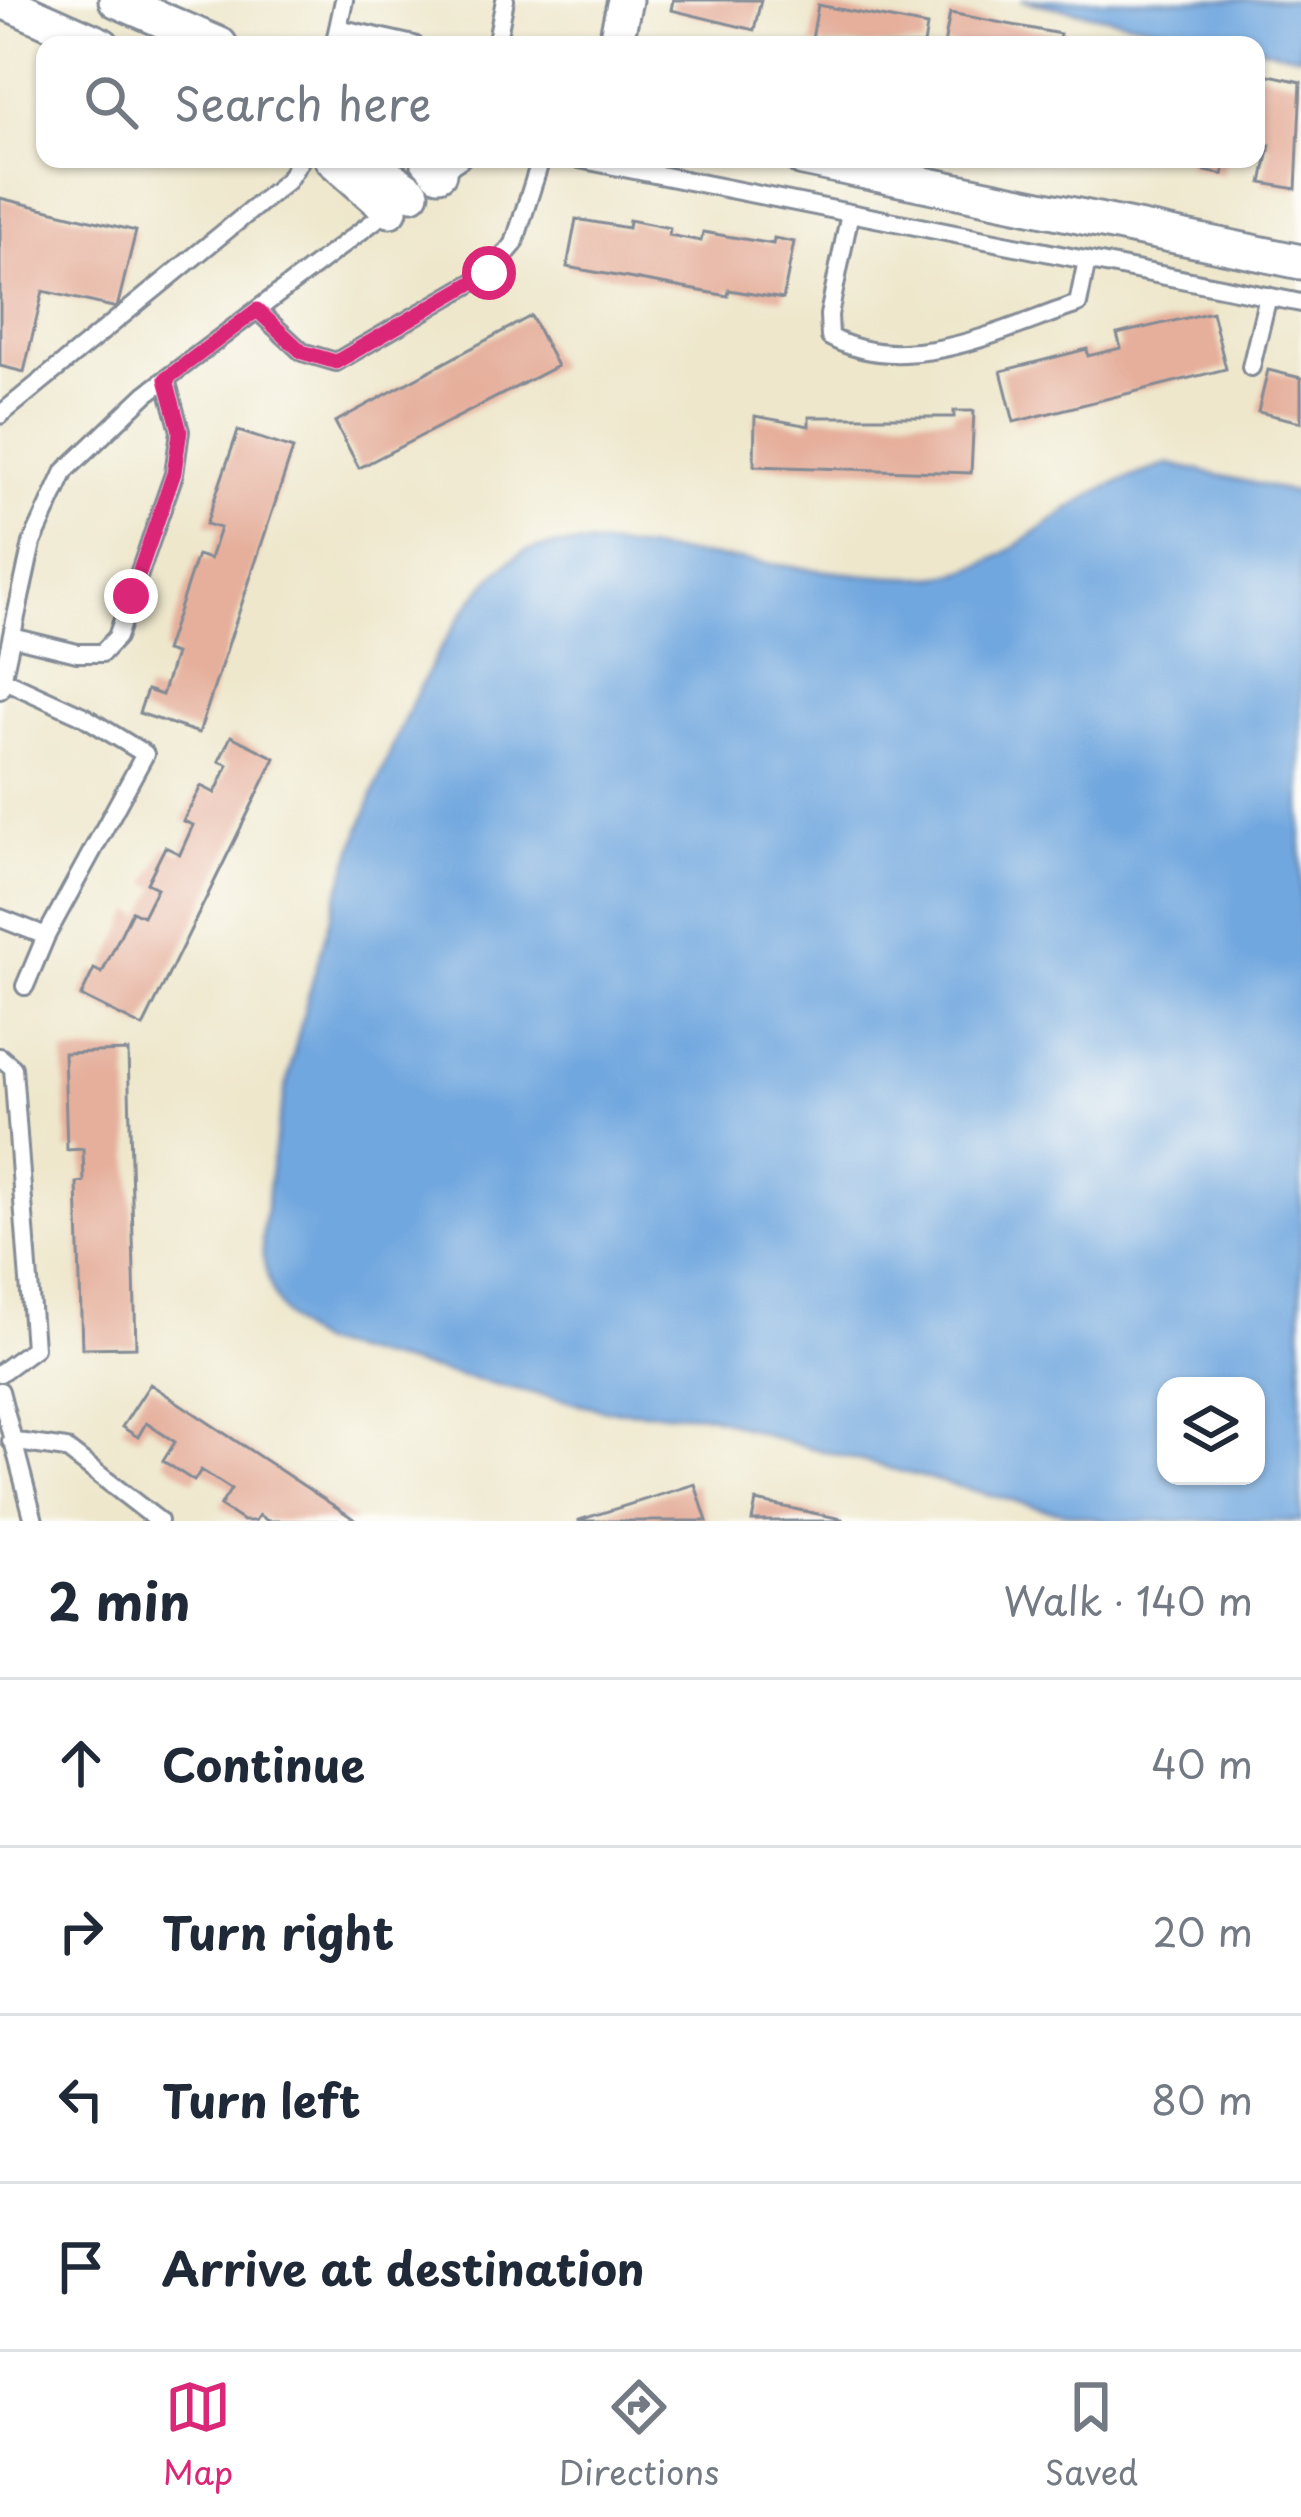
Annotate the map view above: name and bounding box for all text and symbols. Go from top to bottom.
search box [36,36,1265,168]
text: Search here [174,68,431,136]
icon: search [78,69,144,135]
route start [462,246,516,300]
route end [104,569,158,623]
map controls [1157,1377,1265,1485]
button: layers [1157,1377,1265,1485]
text: 2 min [48,1561,190,1638]
text: Walk · 140 m [1004,1570,1253,1629]
text: Continue [162,1729,365,1797]
icon: ahead [48,1730,114,1796]
text: 40 m [1151,1733,1253,1792]
text: Turn right [162,1897,394,1965]
icon: right [48,1898,114,1964]
text: 20 m [1152,1901,1253,1960]
text: Turn left [162,2065,361,2133]
icon: left [48,2066,114,2132]
text: 80 m [1151,2069,1253,2128]
text: Arrive at destination [162,2233,645,2301]
icon: arrive [48,2234,114,2300]
tab: Map [163,2374,233,2496]
tab: Directions [559,2374,719,2496]
tab: Saved [1045,2374,1138,2496]

